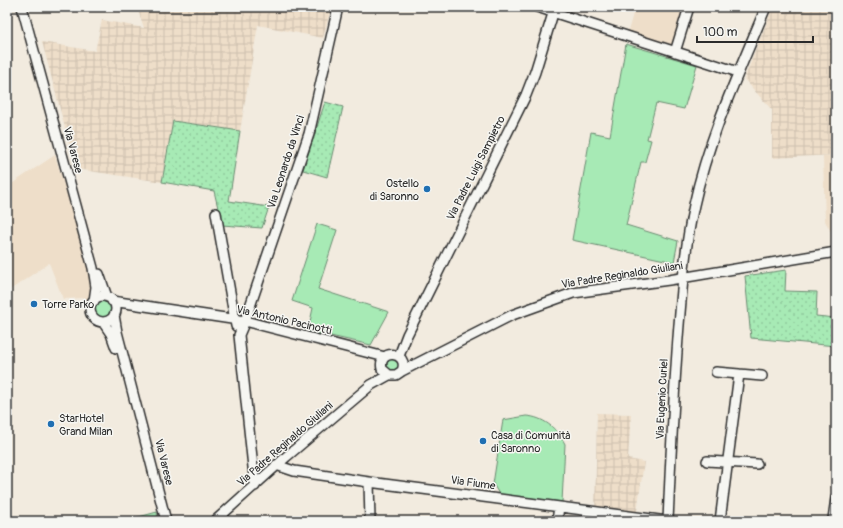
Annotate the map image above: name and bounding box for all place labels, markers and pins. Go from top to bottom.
place label: Ostello di Saronno [370,177,419,203]
marker: Ostello di Saronno [422,184,432,194]
place label: Torre Parko [42,298,94,311]
marker: Torre Parko [29,299,39,309]
place label: StarHotel Grand Milan [59,412,113,438]
marker: StarHotel Grand Milan [46,419,56,429]
place label: Casa di Comunità di Saronno [491,429,570,455]
marker: Casa di Comunità di Saronno [478,436,488,446]

